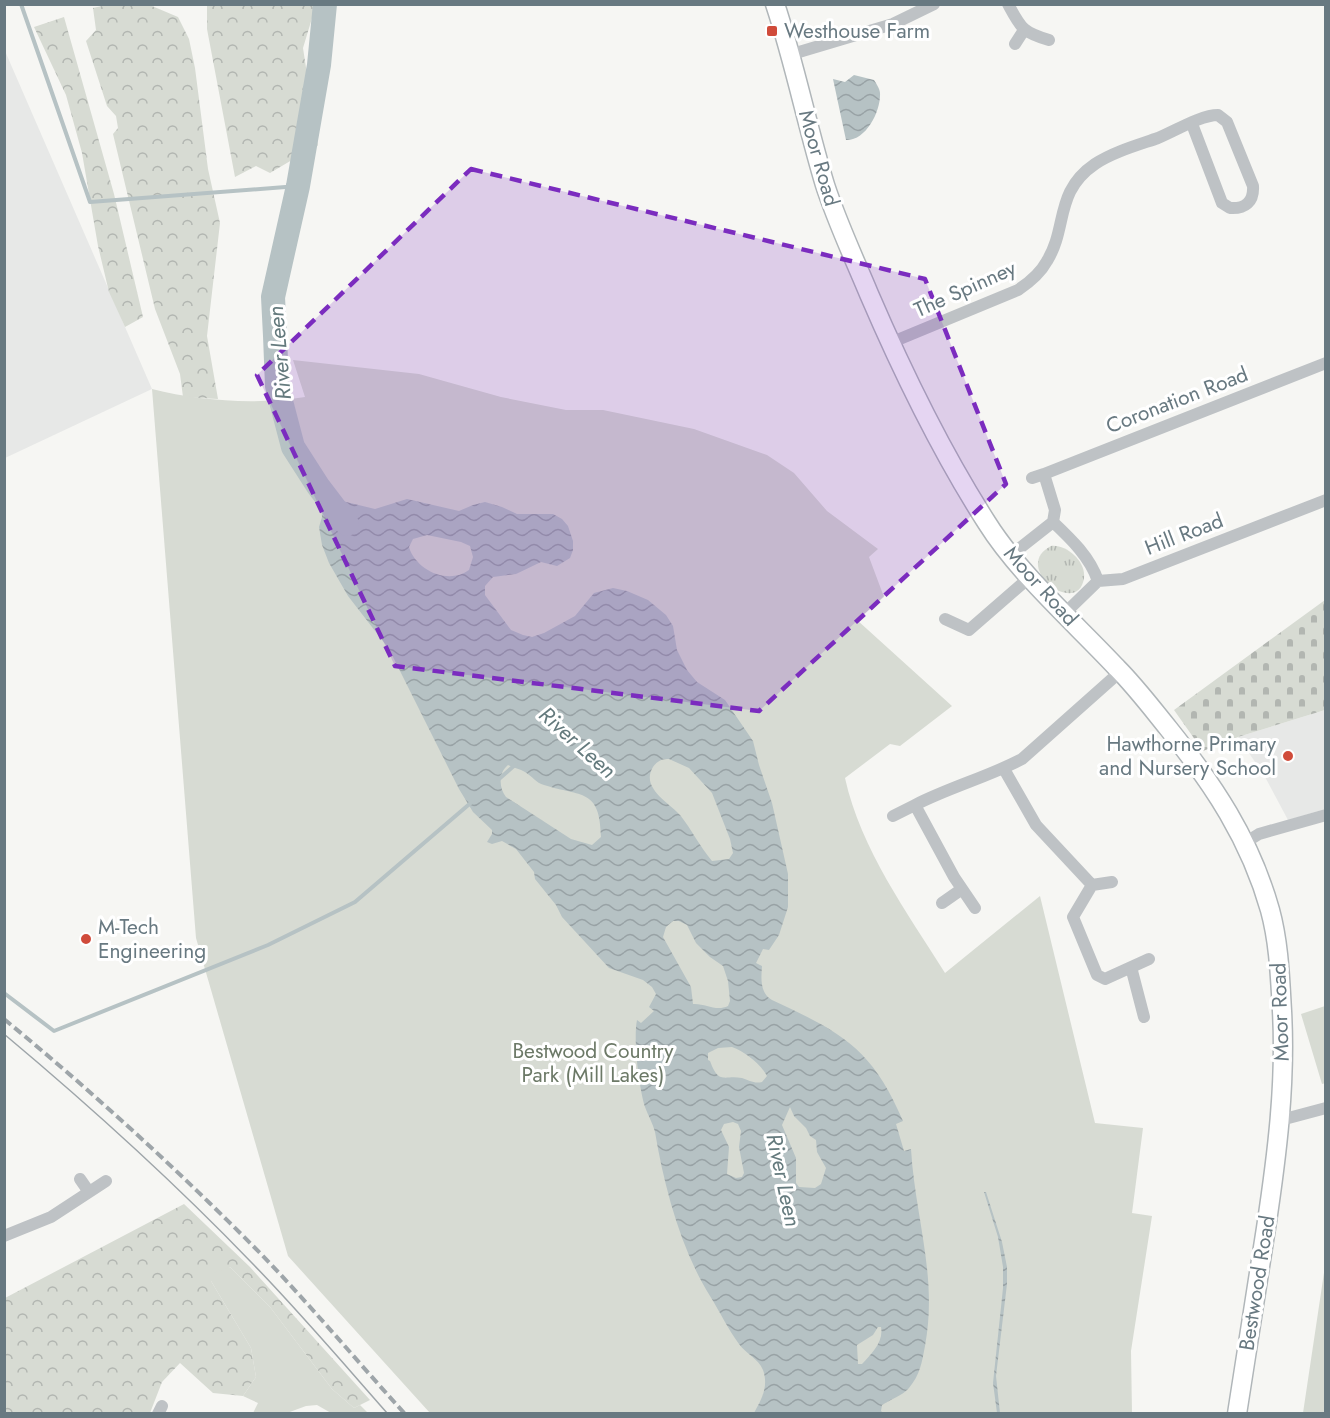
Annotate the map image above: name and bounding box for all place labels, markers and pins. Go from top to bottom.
place label: Westhouse Farm [784,16,930,46]
marker: Westhouse Farm [765,24,779,38]
place label: Hawthorne Primary and Nursery School [1099,729,1277,783]
marker: Hawthorne Primary and Nursery School [1281,749,1295,763]
place label: M-Tech Engineering [98,912,206,966]
marker: M-Tech Engineering [79,932,93,946]

